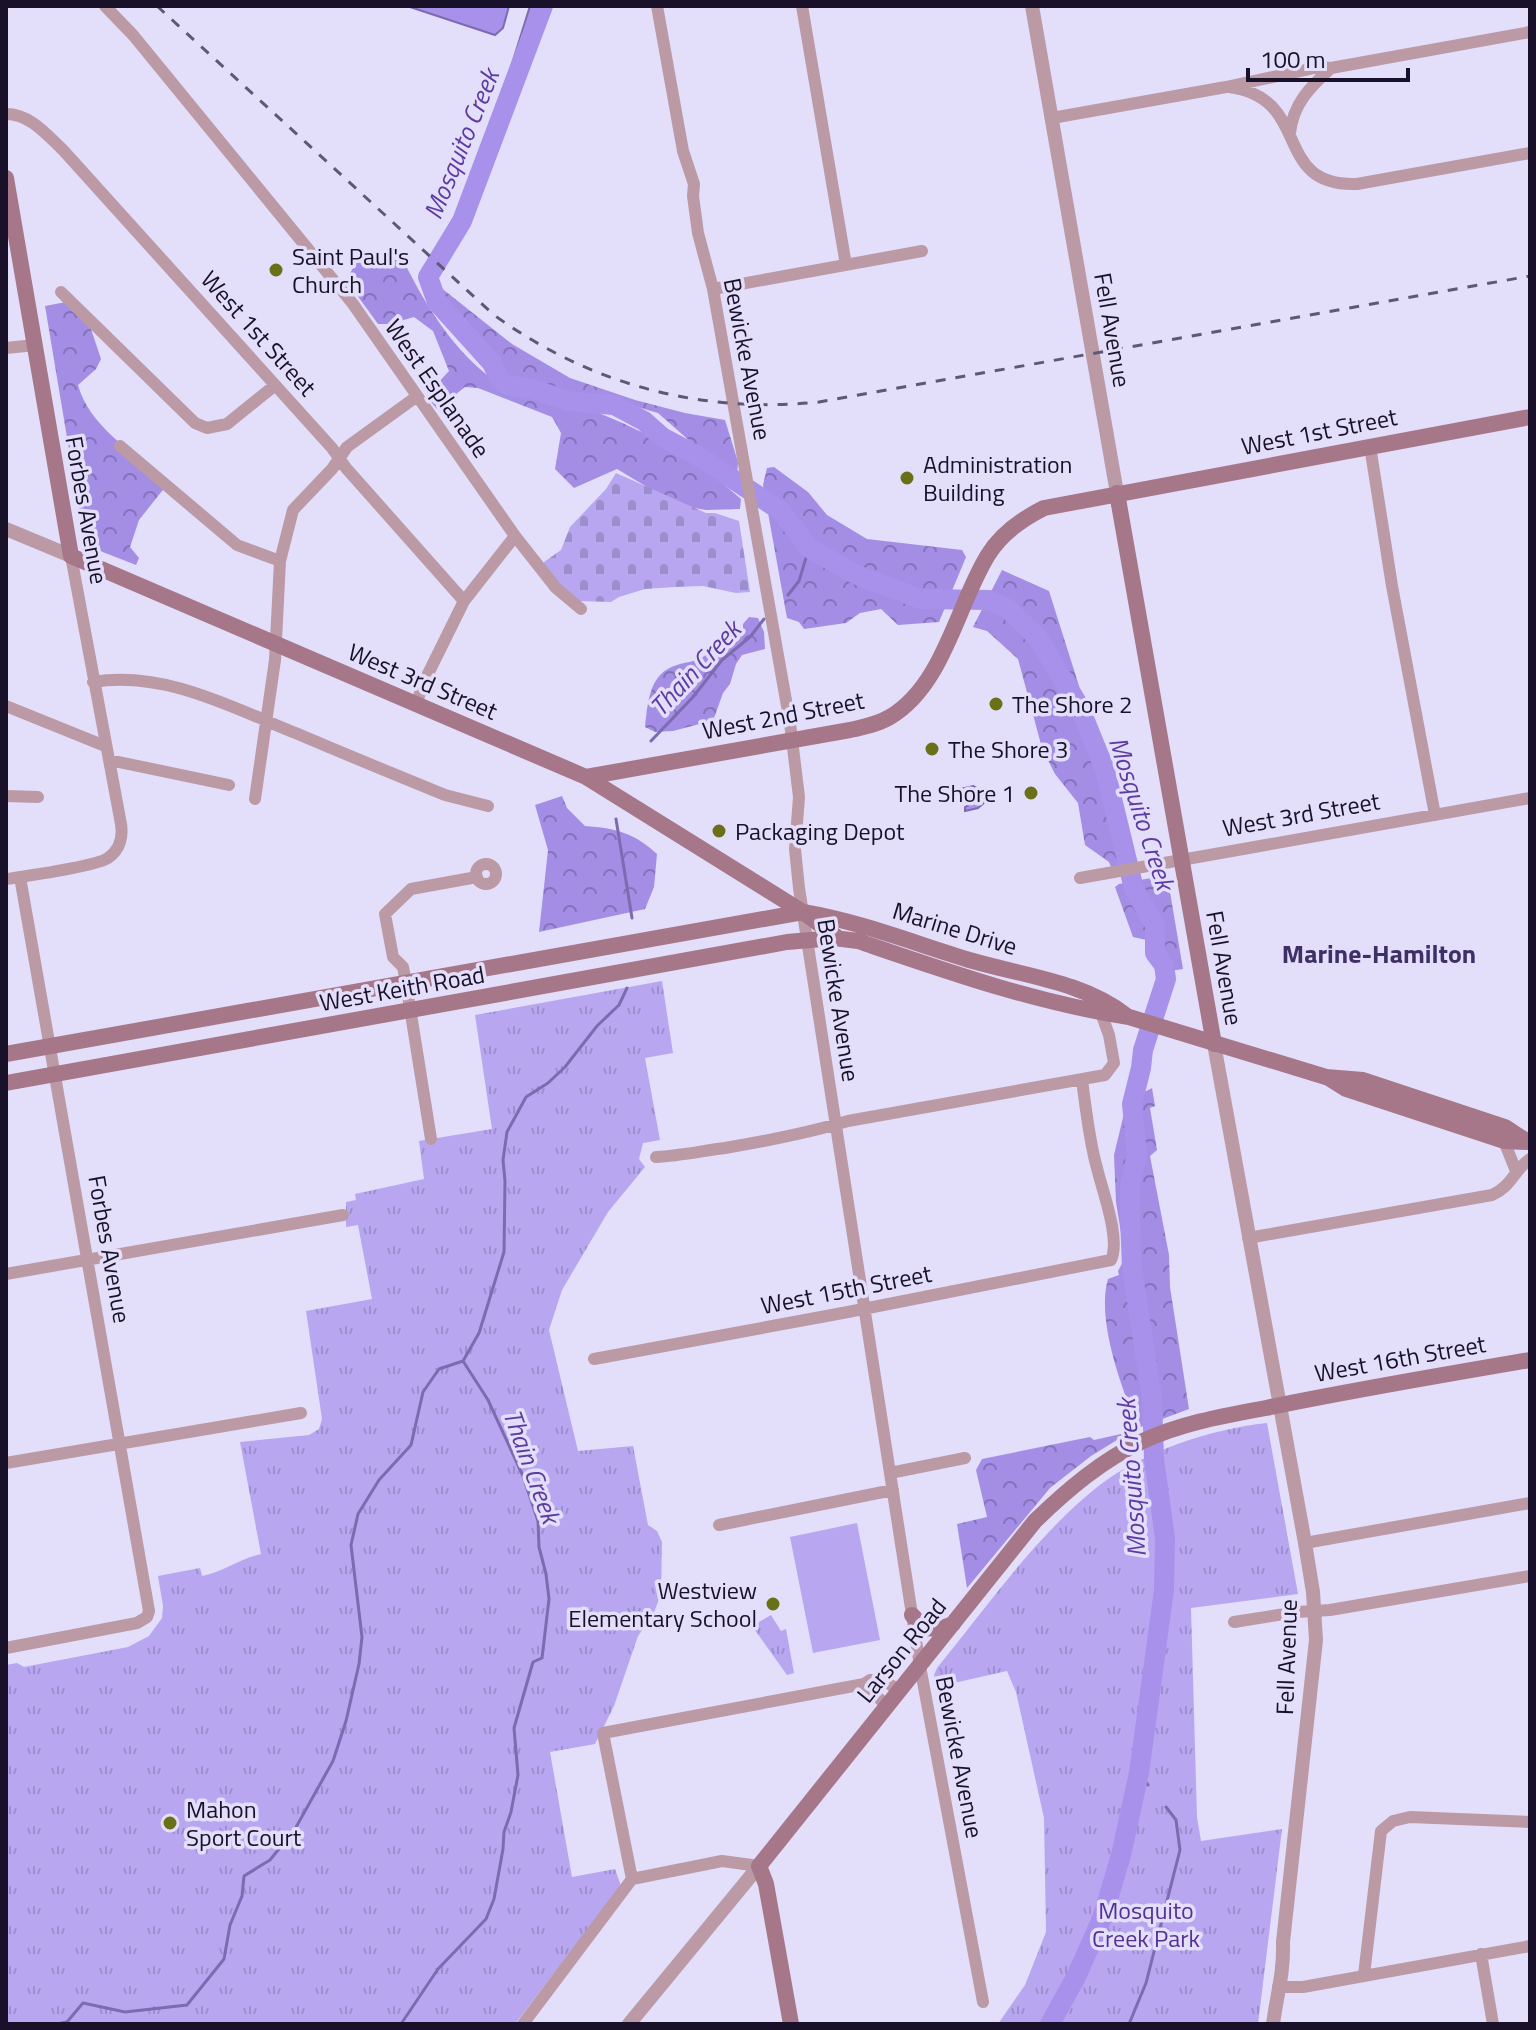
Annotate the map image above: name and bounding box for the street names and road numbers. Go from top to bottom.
street label: West 1st Street [193,262,326,404]
street label: Fell Avenue [1085,270,1141,390]
street label: Bewicke Avenue [715,275,781,443]
street label: West Esplanade [377,311,499,465]
street label: West 1st Street [1238,398,1401,464]
street label: Forbes Avenue [56,433,118,587]
street label: West 3rd Street [343,633,504,729]
street label: West 2nd Street [699,682,867,748]
street label: West 3rd Street [1220,782,1383,846]
street label: Marine Drive [888,892,1022,964]
street label: Fell Avenue [1197,908,1253,1028]
street label: Bewicke Avenue [808,916,870,1084]
street label: West Keith Road [317,956,487,1020]
street label: Forbes Avenue [79,1172,141,1326]
street label: West 15th Street [758,1255,935,1323]
street label: West 16th Street [1312,1325,1489,1391]
street label: Larson Road [847,1590,955,1710]
street label: Fell Avenue [1266,1599,1306,1715]
street label: Bewicke Avenue [927,1673,993,1841]

